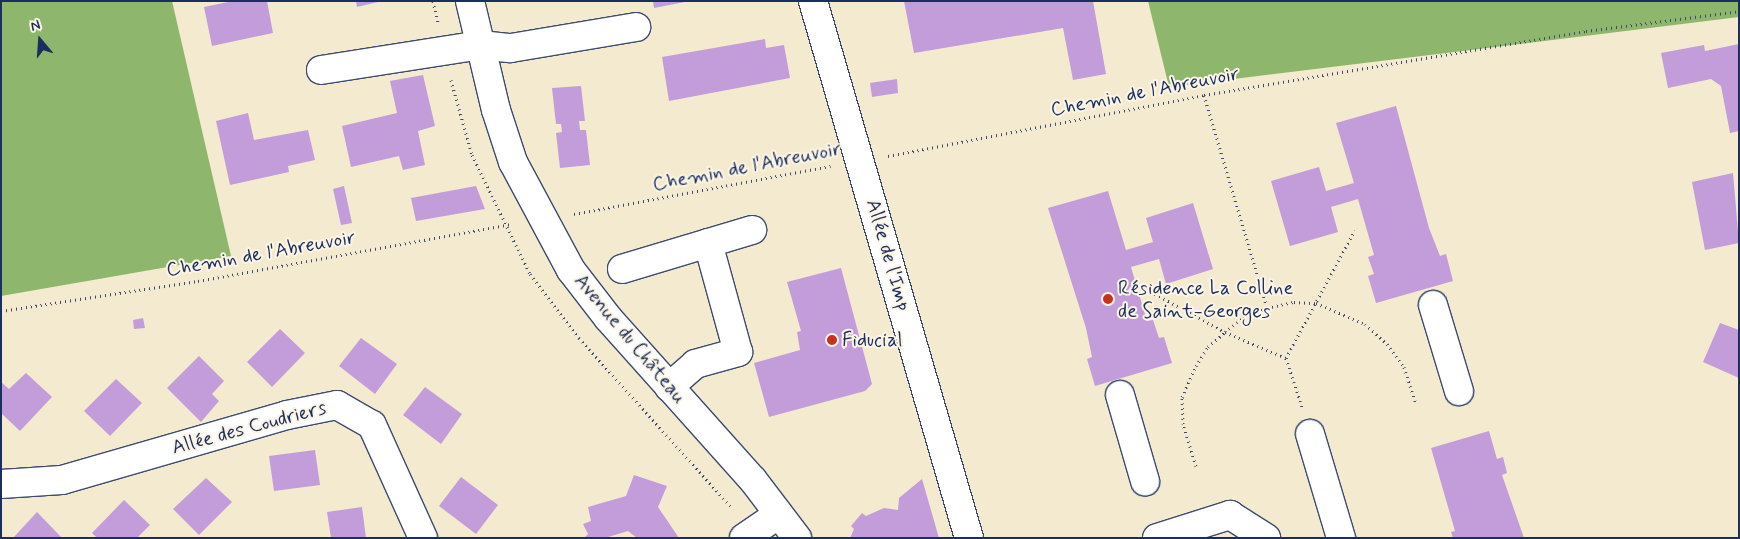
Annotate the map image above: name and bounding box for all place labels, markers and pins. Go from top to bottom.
place label: Résidence La Colline de Saint-Georges [1118,276,1297,323]
marker: Résidence La Colline de Saint-Georges [1102,293,1114,305]
place label: Fiducial [842,328,903,352]
marker: Fiducial [826,334,838,346]

